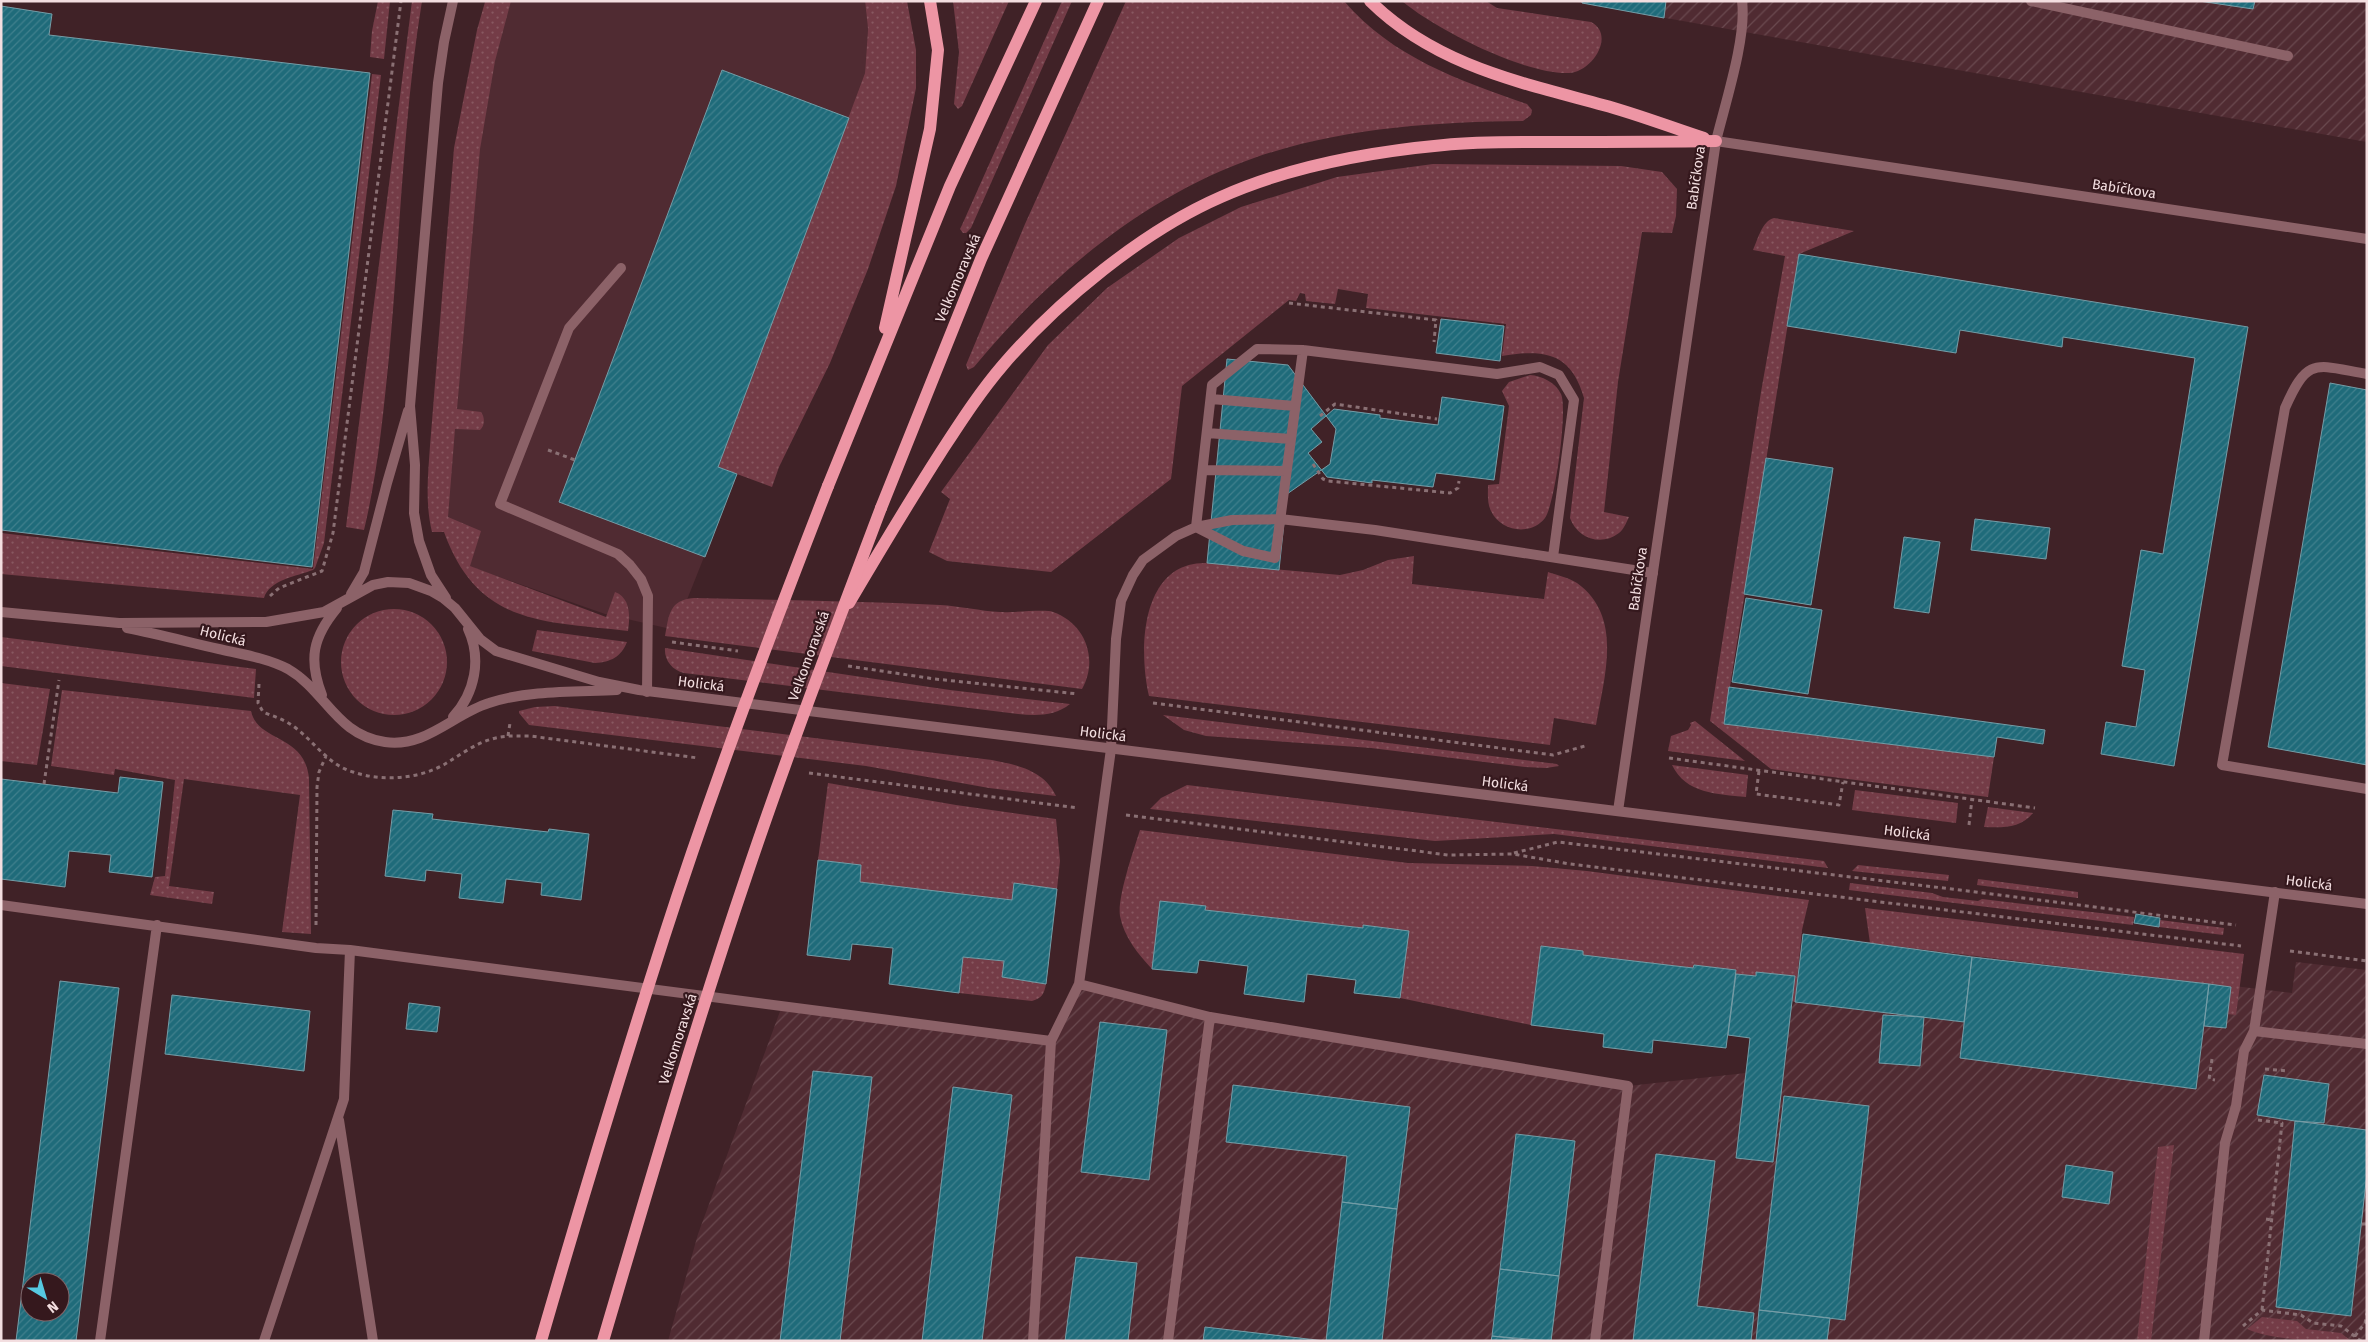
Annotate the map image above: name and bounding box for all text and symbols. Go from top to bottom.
street label: Babíčkova [1683,145,1709,211]
street label: Babíčkova [2091,176,2157,202]
street label: Velkomoravská [932,231,984,325]
street label: Babíčkova [1625,546,1651,612]
street label: Velkomoravská [785,609,833,703]
street label: Holická [198,622,248,650]
street label: Holická [677,673,725,695]
street label: Holická [1079,723,1127,745]
street label: Holická [1481,773,1529,795]
street label: Holická [1883,822,1931,844]
street label: Holická [2285,872,2333,894]
street label: Velkomoravská [655,991,701,1087]
north arrow [20,1272,70,1322]
text: N [44,1297,62,1316]

